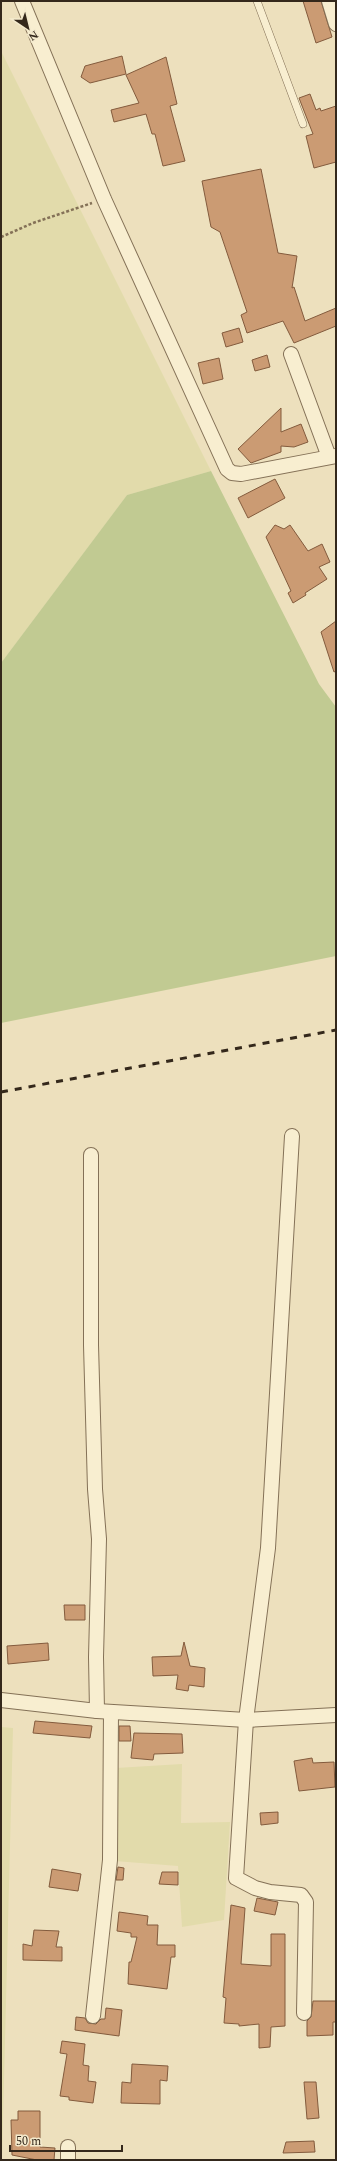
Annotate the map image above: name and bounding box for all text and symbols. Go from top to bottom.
north arrow [8,8,48,48]
text: N [25,26,42,45]
scale bar [10,2127,122,2153]
text: 50 m [16,2132,41,2151]

